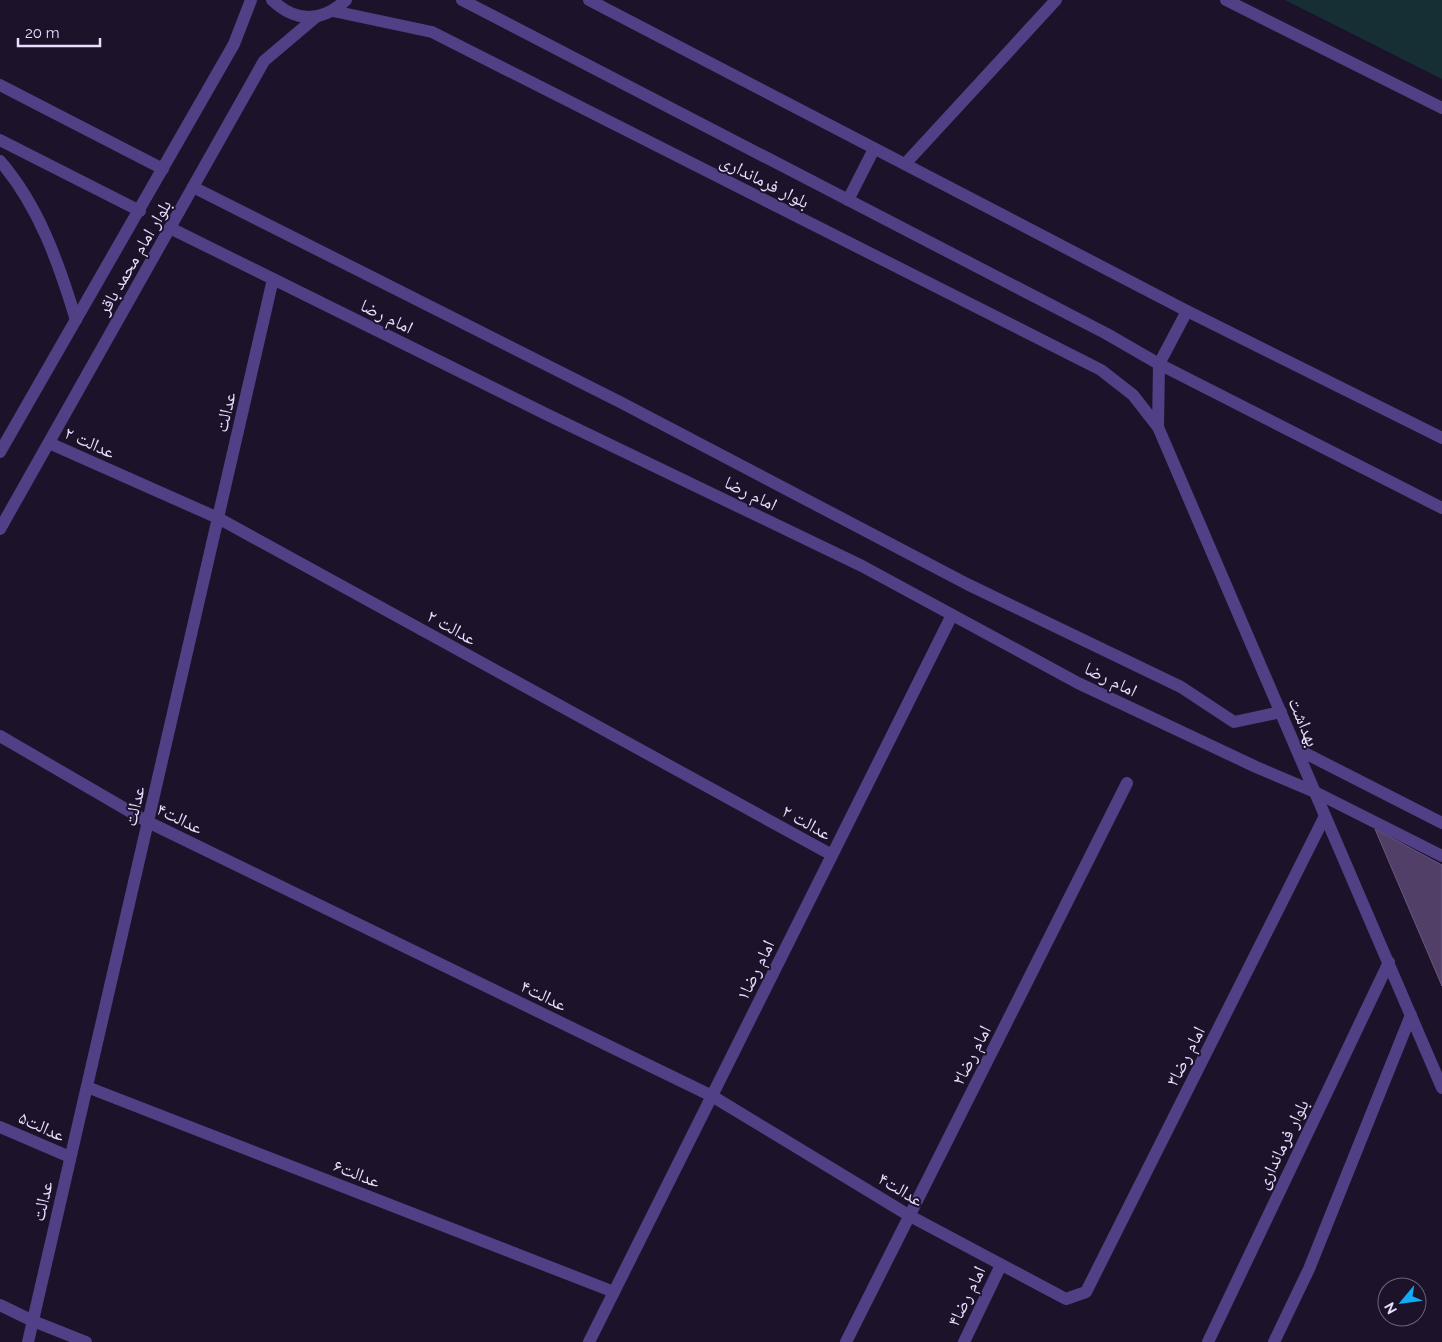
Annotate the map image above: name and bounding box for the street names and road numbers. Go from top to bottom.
street label: بلوار فرمانداری [717,150,813,213]
street label: بلوار امام محمد باقر [92,196,177,320]
street label: امام رضا [356,294,417,340]
street label: عدالت [210,390,240,434]
street label: عدالت ۲ [61,422,119,462]
street label: امام رضا [720,471,781,517]
street label: عدالت ۲ [424,605,480,649]
street label: امام رضا [1080,657,1141,703]
street label: بهداشت [1284,694,1324,750]
street label: عدالت [119,784,149,828]
street label: عدالت۴ [154,798,206,838]
street label: عدالت ۲ [779,800,835,844]
street label: امام رضا۱ [731,937,780,1004]
street label: عدالت۴ [518,975,570,1015]
street label: امام رضا۲ [947,1022,997,1089]
street label: امام رضا۳ [1161,1023,1211,1090]
street label: بلوار فرمانداری [1251,1096,1314,1193]
street label: عدالت۵ [16,1107,68,1145]
street label: عدالت۶ [331,1155,383,1191]
street label: عدالت۴ [875,1168,927,1210]
street label: عدالت [27,1179,57,1223]
street label: امام رضا۴ [942,1263,991,1330]

